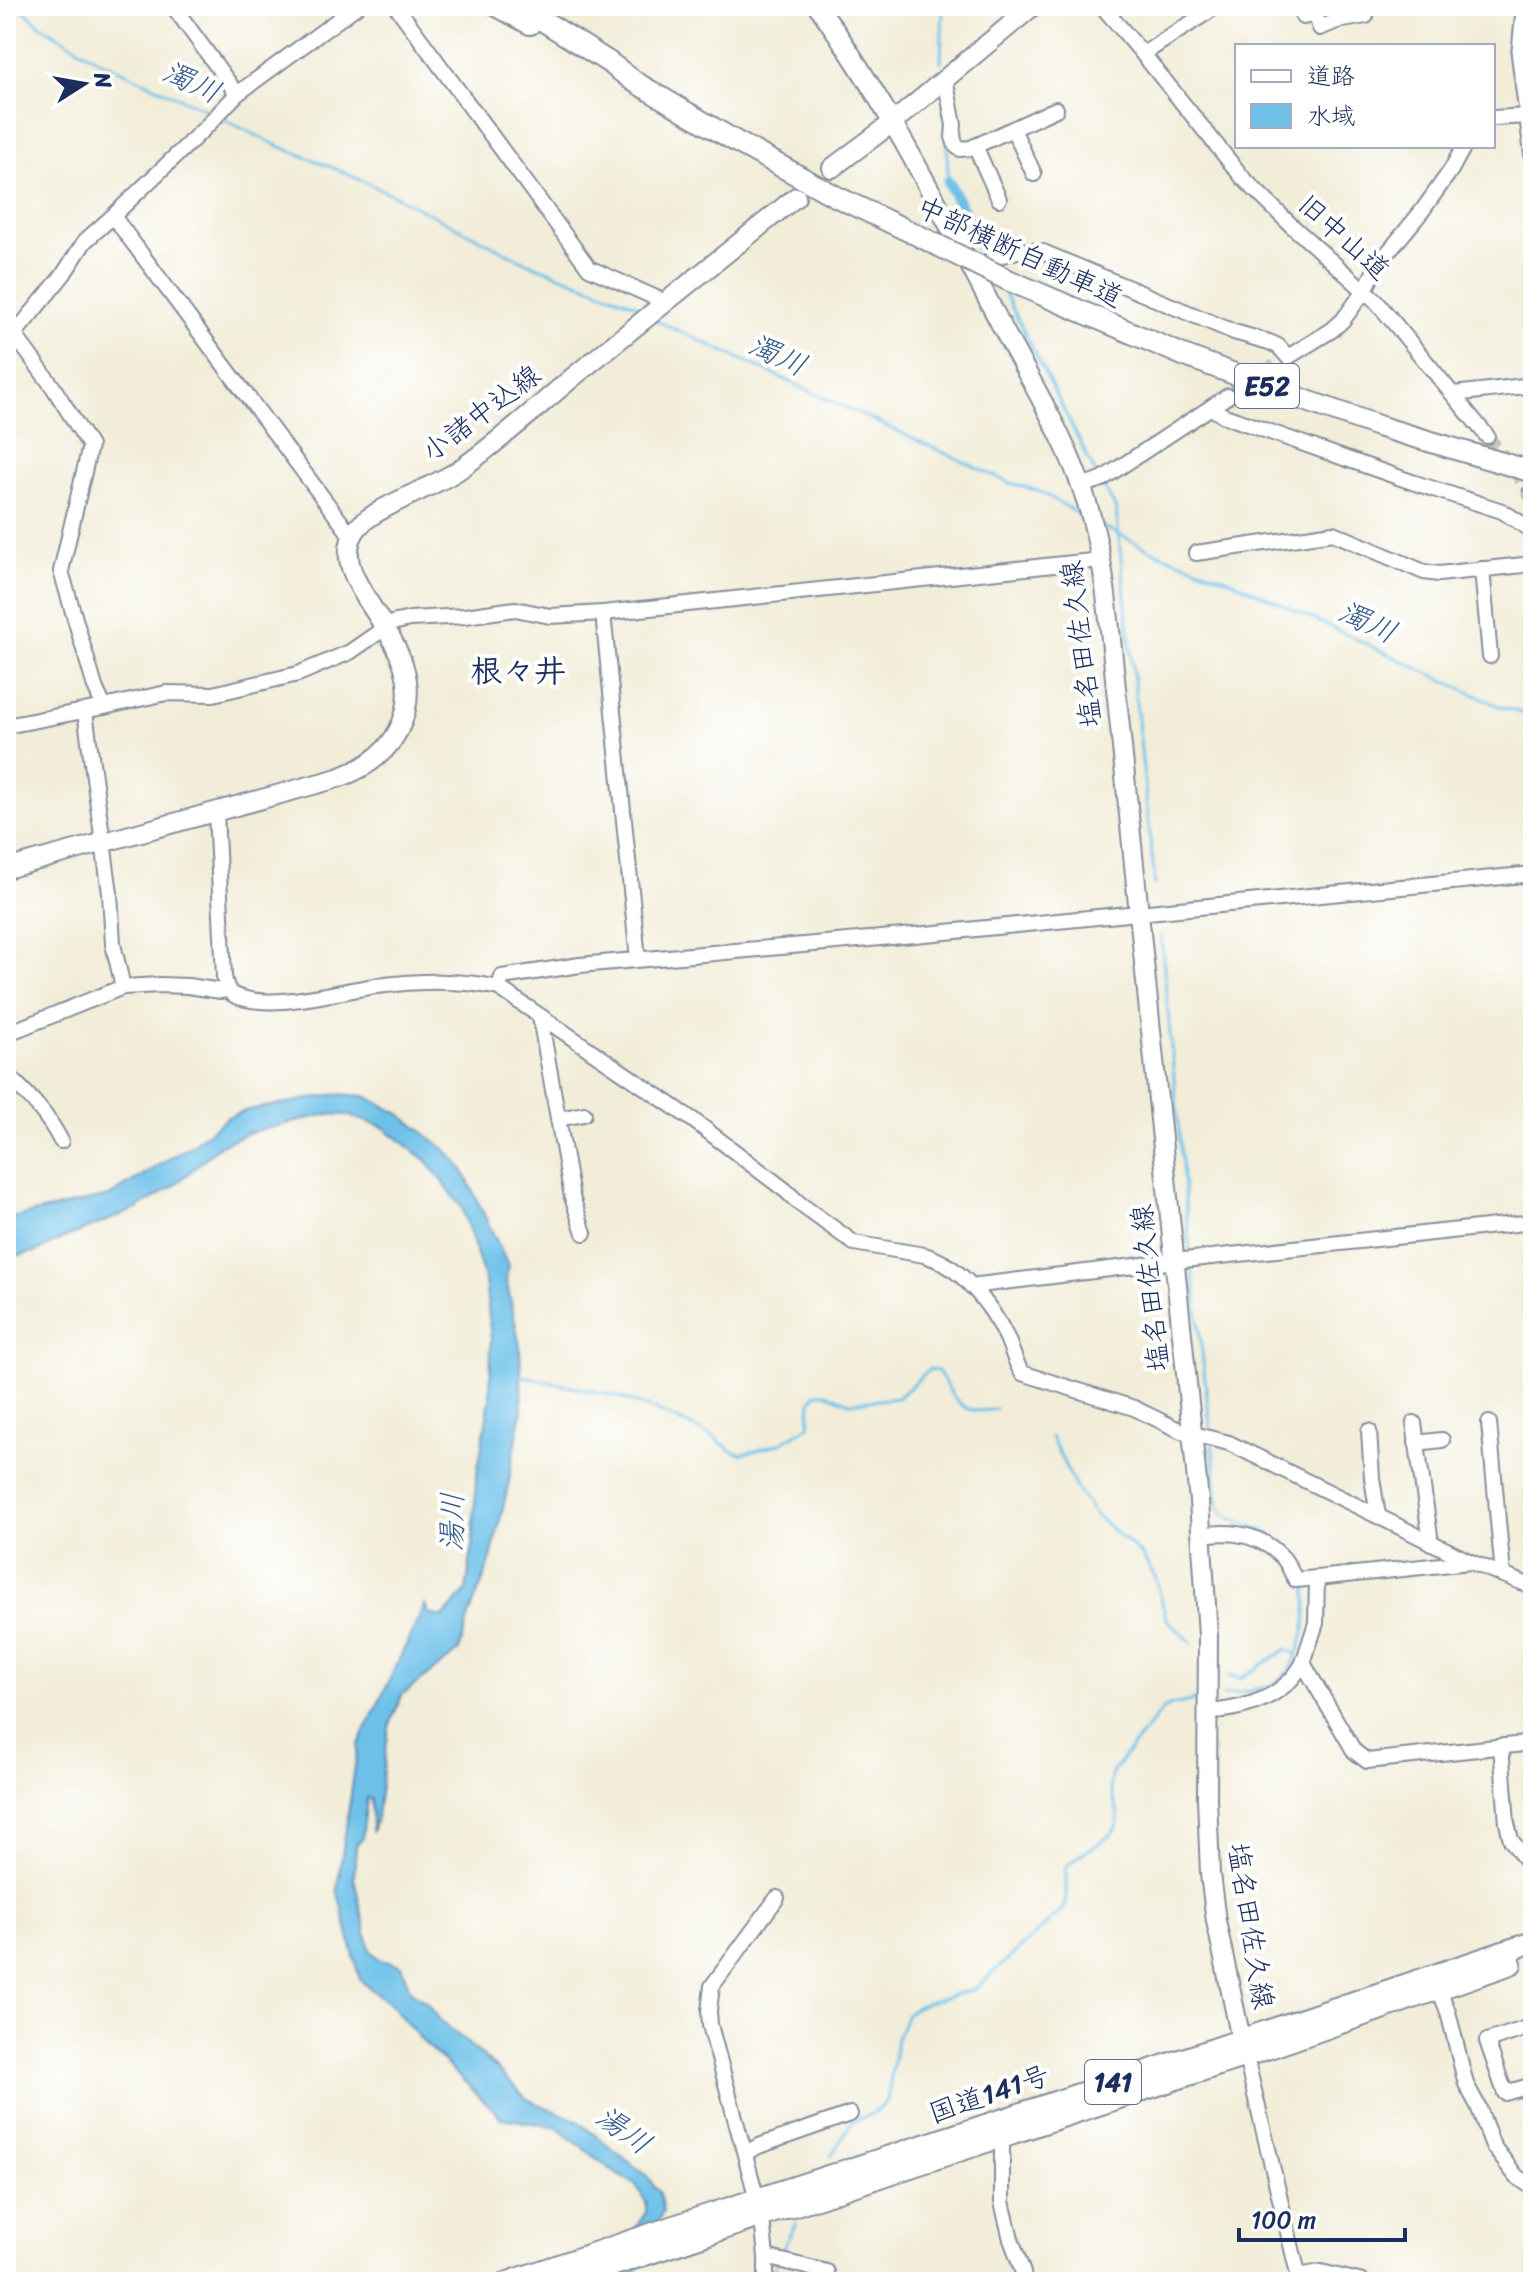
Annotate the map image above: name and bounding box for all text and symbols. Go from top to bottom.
north arrow [44,44,124,124]
legend [1235,44,1495,148]
water label: 濁川 [153,45,231,119]
text: 道路 [1307,55,1355,97]
text: N [82,68,124,92]
text: 水域 [1307,95,1355,137]
street label: 旧中山道 [1286,181,1402,293]
street label: 中部横断自動車道 [908,182,1132,322]
water label: 濁川 [739,318,817,392]
street label: 小諸中込線 [410,351,552,475]
road number: E52 [1235,364,1299,408]
street label: 塩名田佐久線 [1046,558,1116,730]
water label: 濁川 [1329,585,1407,659]
district label: 根々井 [470,643,566,700]
street label: 塩名田佐久線 [1117,1202,1183,1374]
water label: 湯川 [424,1492,480,1552]
street label: 塩名田佐久線 [1214,1839,1288,2013]
street label: 国道141号 [922,2050,1056,2138]
road number: 141 [1085,2060,1141,2104]
water label: 湯川 [584,2091,664,2169]
scale bar [1239,2192,1405,2242]
text: 100 m [1251,2199,1316,2241]

